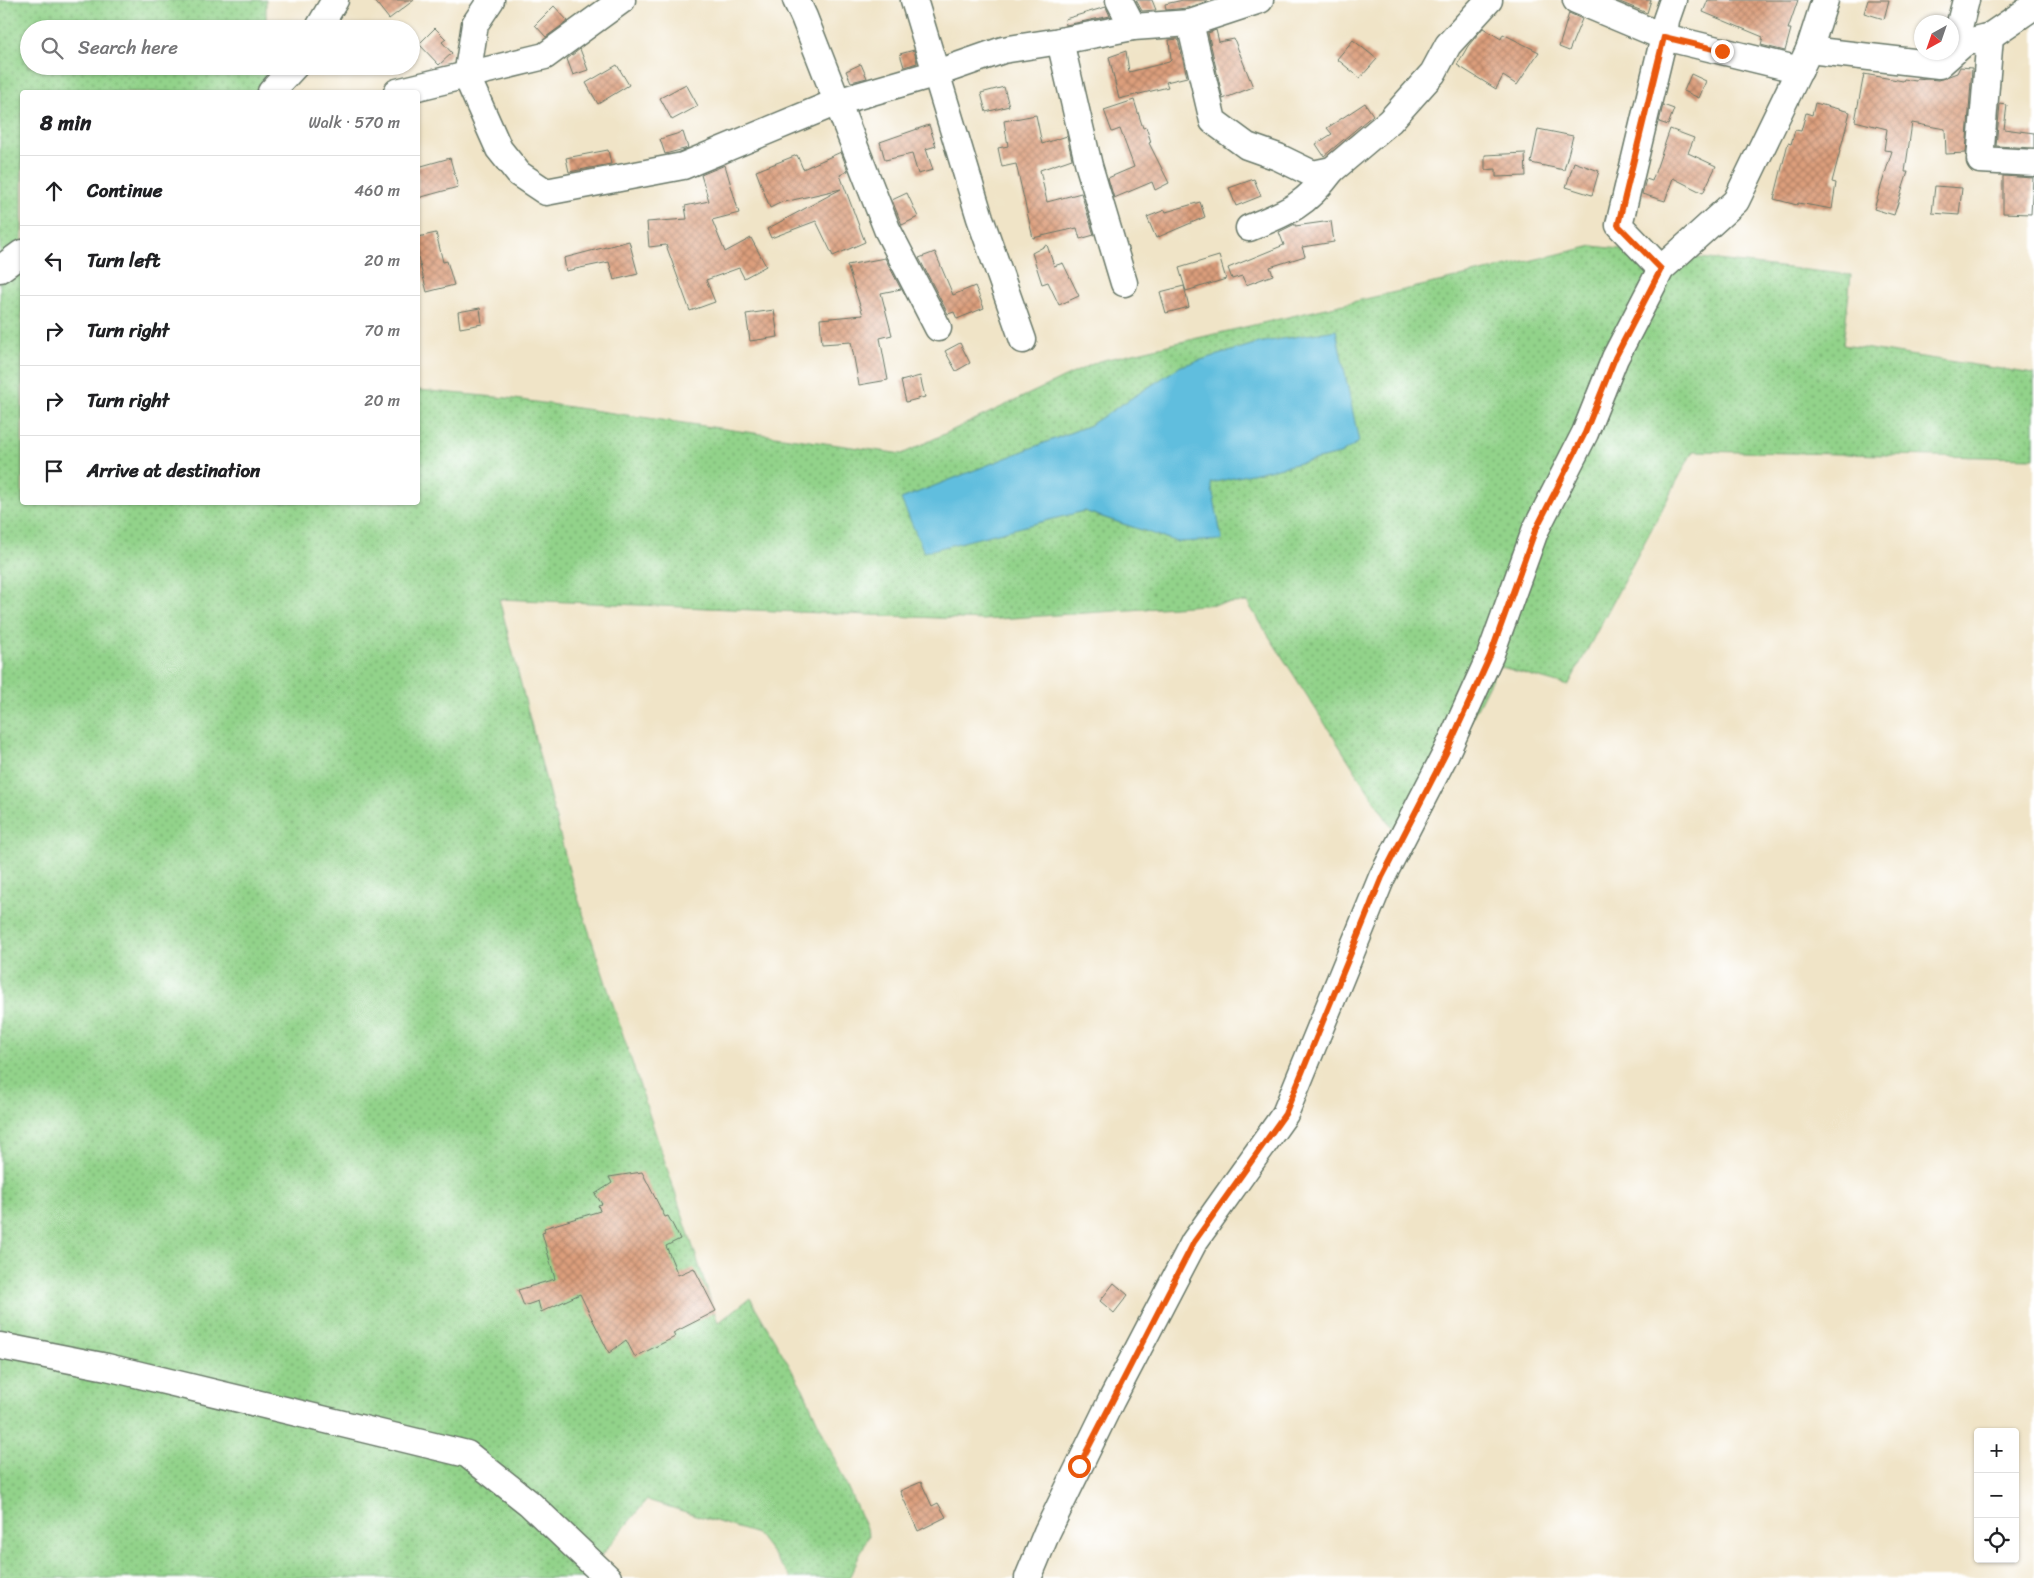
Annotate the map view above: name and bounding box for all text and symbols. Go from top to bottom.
north arrow [1914,15,1959,60]
search box [20,20,420,75]
text: Search here [78,31,178,64]
icon: search [38,34,66,62]
route end [1711,40,1734,63]
text: 8 min [40,104,91,142]
text: Walk · 570 m [308,108,400,137]
text: Continue [87,174,163,207]
text: 460 m [354,176,400,205]
icon: ahead [40,177,68,205]
text: Turn left [87,244,160,277]
text: 20 m [364,246,400,275]
icon: left [40,247,68,275]
text: Turn right [87,314,169,347]
text: 70 m [364,316,400,345]
icon: right [40,317,68,345]
text: Turn right [87,384,169,417]
text: 20 m [364,386,400,415]
icon: right [40,387,68,415]
text: Arrive at destination [87,454,260,487]
icon: arrive [40,457,68,485]
map controls [1974,1428,2019,1563]
button: + [1974,1428,2019,1473]
route start [1068,1455,1091,1478]
button: − [1974,1473,2019,1518]
button: locate [1974,1518,2019,1563]

